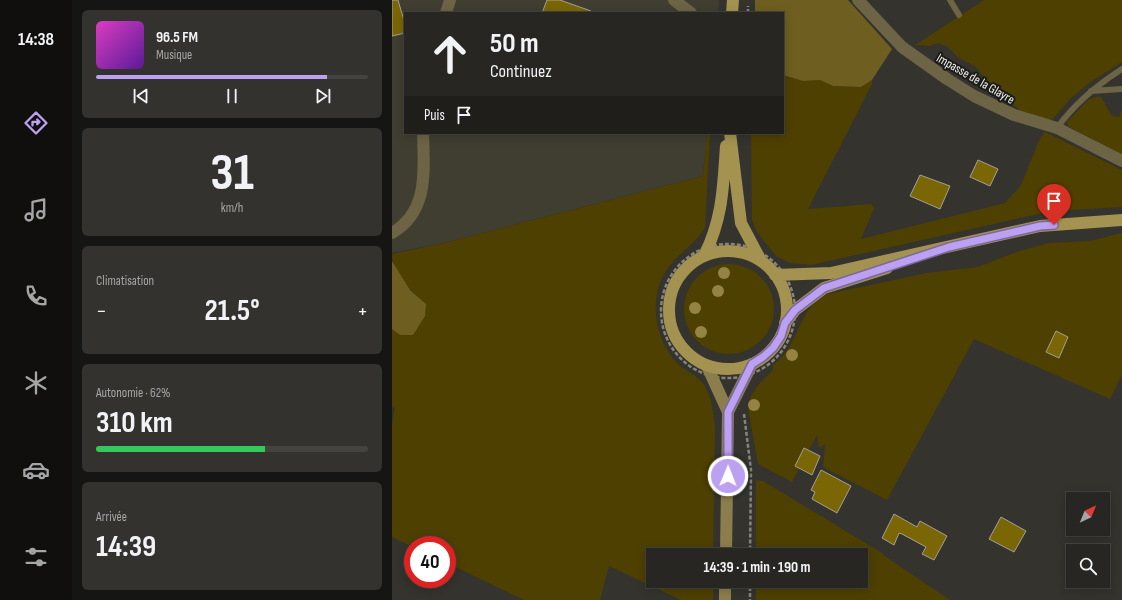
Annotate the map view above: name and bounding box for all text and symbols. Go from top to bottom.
text: 50 m [490,27,539,60]
text: 96.5 FM [156,28,198,47]
icon: ahead [424,28,476,80]
text: 14:38 [18,29,54,50]
text: Musique [156,47,192,63]
street label: Impasse de la Glayre [934,50,1017,108]
text: Continuez [490,61,552,82]
icon: previous [130,85,152,107]
icon: pause [221,85,243,107]
icon: next [312,85,334,107]
icon: arrive [453,104,475,126]
text: Puis [424,106,445,125]
icon: directions [22,109,50,137]
text: 31 [210,142,254,205]
pin [1037,184,1071,225]
icon: arrive [1043,190,1065,212]
icon: music [22,196,50,224]
text: km/h [221,200,243,216]
text: Climatisation [96,273,154,289]
icon: phone [22,282,50,310]
text: 21.5° [204,293,260,329]
text: − [96,298,107,325]
text: + [357,298,368,325]
icon: climate [22,369,50,397]
text: Autonomie · 62% [96,385,171,401]
text: 310 km [96,405,173,441]
position arrow [707,455,749,497]
icon: car [22,456,50,484]
north arrow [1066,492,1110,536]
map controls [1066,492,1110,588]
text: Arrivée [96,509,127,525]
text: 14:39 [96,529,156,565]
speed limit sign: 40 [404,536,456,588]
icon: filters [22,543,50,571]
button: search [1066,544,1110,588]
text: 14:39 · 1 min · 190 m [704,558,811,577]

